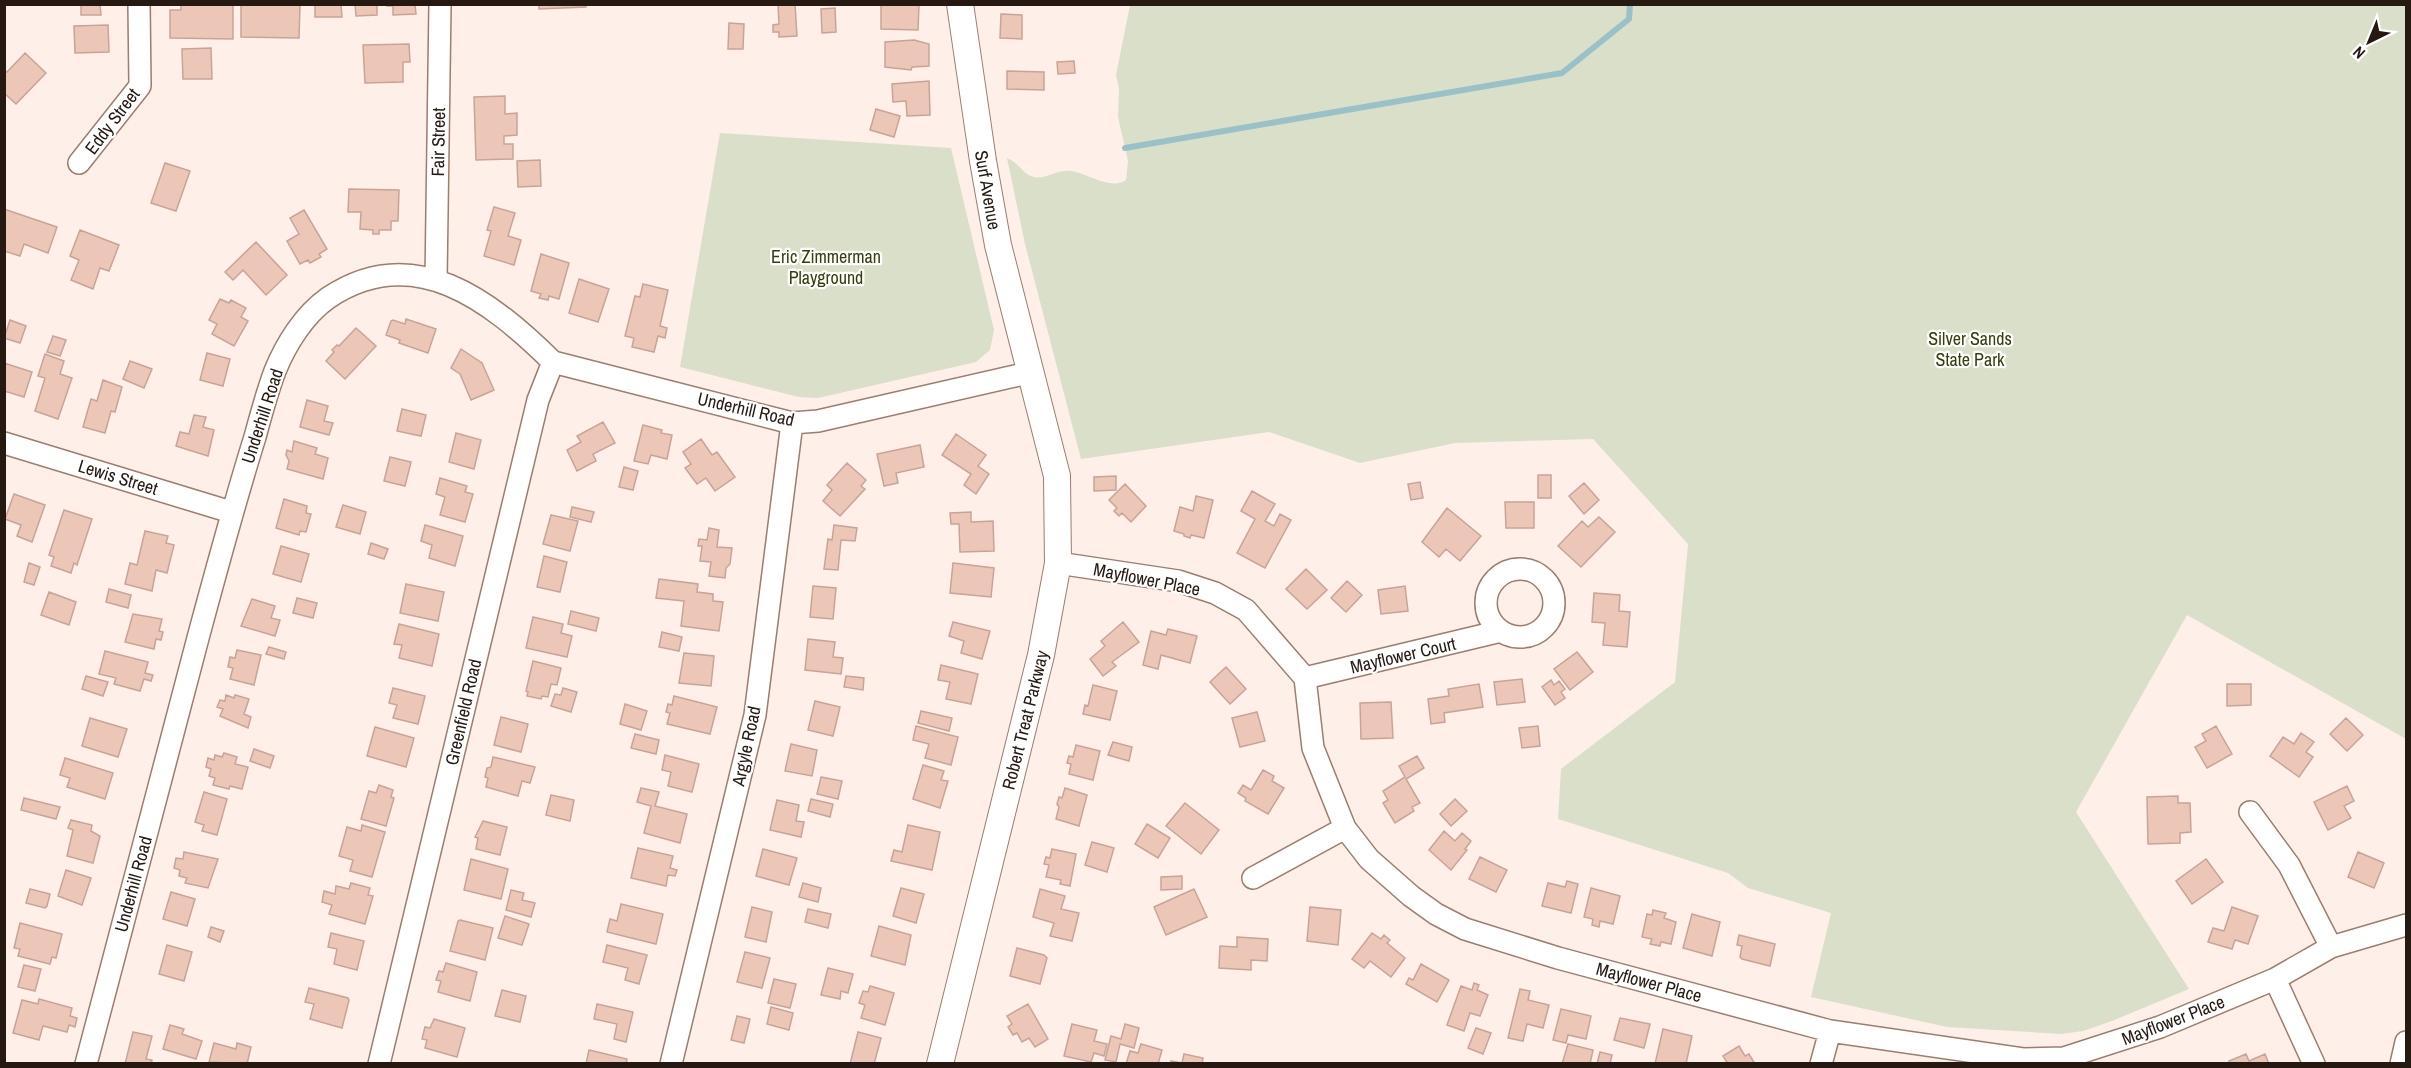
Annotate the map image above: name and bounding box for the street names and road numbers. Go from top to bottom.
street label: Eddy Street [79,83,145,159]
street label: Fair Street [425,107,451,177]
street label: Surf Avenue [969,148,1007,232]
street label: Underhill Road [235,365,289,467]
street label: Underhill Road [695,386,797,432]
street label: Lewis Street [75,453,161,501]
street label: Mayflower Place [1091,556,1203,602]
street label: Mayflower Court [1348,631,1458,679]
street label: Robert Treat Parkway [996,647,1055,792]
street label: Greenfield Road [439,656,487,768]
street label: Argyle Road [725,704,767,789]
street label: Underhill Road [108,833,158,935]
street label: Mayflower Place [1593,956,1705,1008]
street label: Mayflower Place [2118,989,2228,1051]

